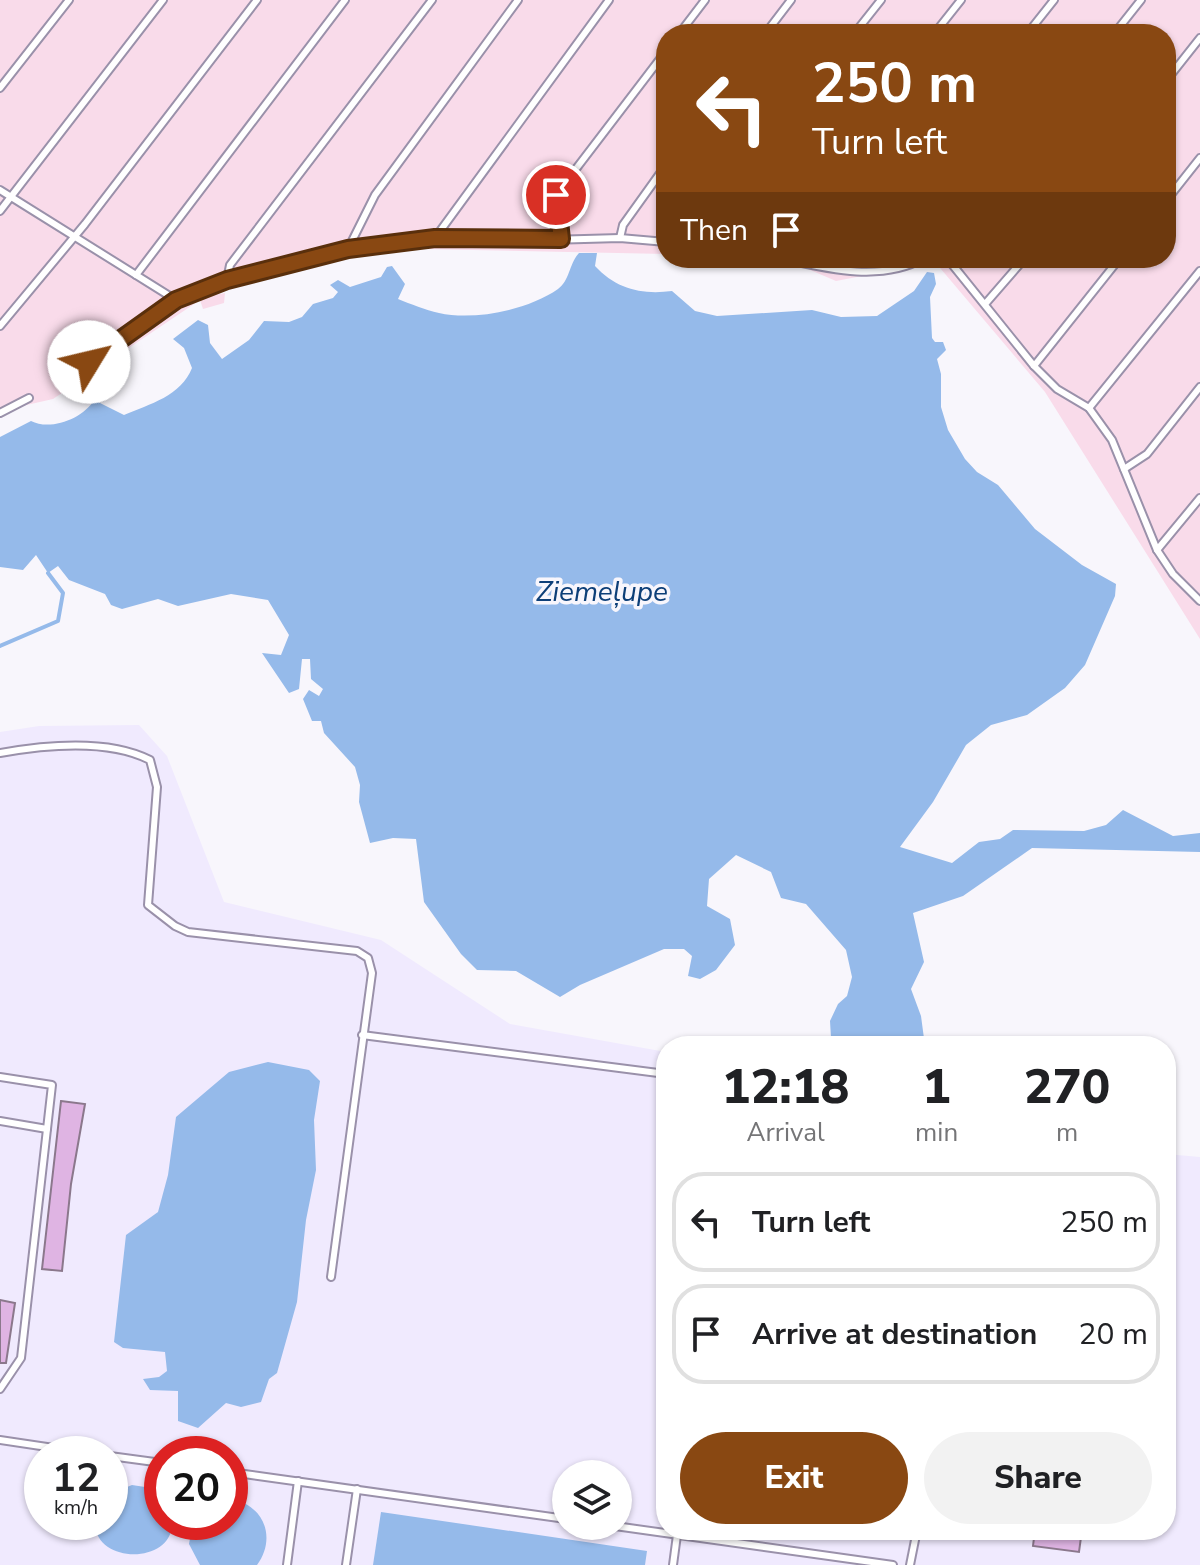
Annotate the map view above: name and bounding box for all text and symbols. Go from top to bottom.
text: 250 m [812,45,977,122]
icon: left [680,56,784,160]
text: Turn left [812,118,947,167]
pin [522,161,590,229]
icon: arrive [534,173,578,217]
icon: arrive [764,208,808,252]
text: Then [680,210,748,251]
position arrow [47,320,131,404]
water label: Ziemeļupe [536,573,668,611]
text: 12:18 [722,1054,849,1120]
text: 1 [922,1054,951,1120]
text: 270 [1024,1054,1110,1120]
text: Arrival [746,1115,825,1150]
text: min [915,1115,958,1150]
text: m [1056,1115,1078,1150]
icon: left [684,1200,728,1244]
text: Turn left [752,1202,870,1243]
text: 250 m [1061,1202,1148,1243]
icon: arrive [684,1312,728,1356]
text: Arrive at destination [752,1314,1037,1355]
text: 20 m [1079,1314,1148,1355]
button: Exit [680,1432,908,1524]
button: Share [924,1432,1152,1524]
speed limit sign: 20 [144,1436,248,1540]
text: 12 [52,1451,100,1505]
map controls [552,1460,632,1540]
button: layers [552,1460,632,1540]
text: km/h [54,1494,98,1521]

